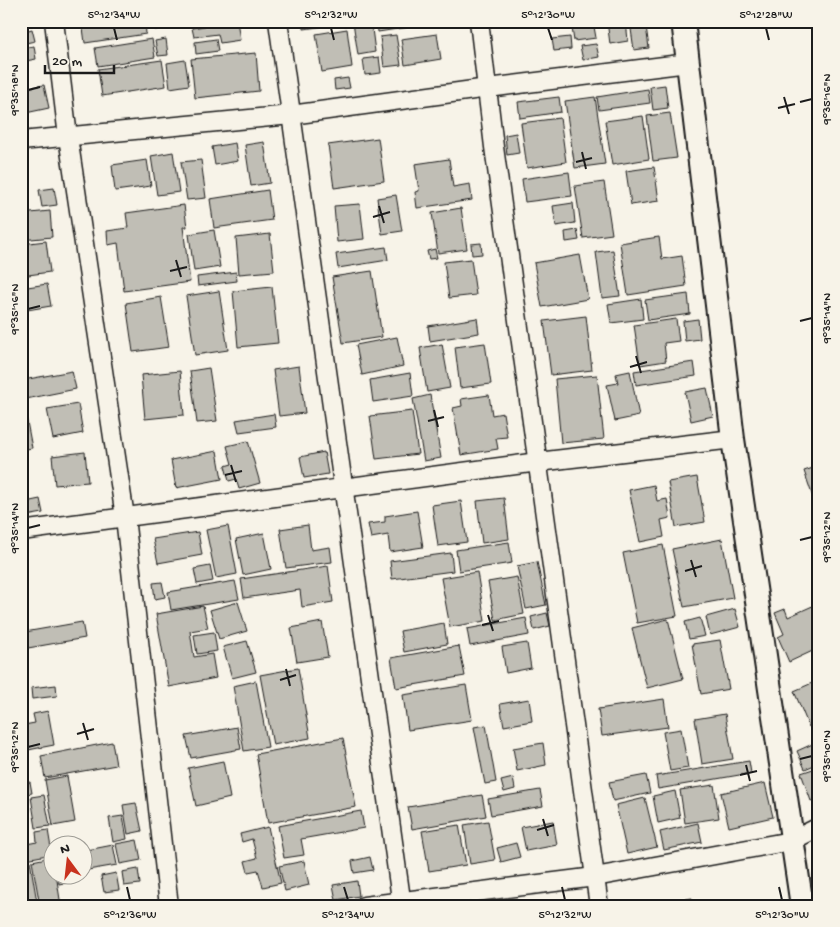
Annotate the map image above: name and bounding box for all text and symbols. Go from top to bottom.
text: 5°12'34"W [88,9,140,23]
text: 5°12'32"W [305,9,357,23]
text: 5°12'30"W [521,9,575,23]
text: 5°12'28"W [739,9,793,23]
scale bar [45,42,114,74]
text: 20 m [52,53,82,71]
text: 9°35'18"N [9,64,23,117]
text: 9°35'16"N [821,73,835,125]
text: 9°35'16"N [9,283,23,335]
text: 9°35'14"N [821,293,835,344]
text: 9°35'14"N [9,503,23,554]
text: 9°35'12"N [821,512,835,563]
text: 9°35'12"N [9,722,23,773]
text: 9°35'10"N [821,730,835,783]
north arrow [42,834,92,884]
text: N [59,840,72,859]
text: 5°12'36"W [104,909,156,923]
text: 5°12'34"W [322,909,374,923]
text: 5°12'32"W [539,909,591,923]
text: 5°12'30"W [755,909,809,923]

